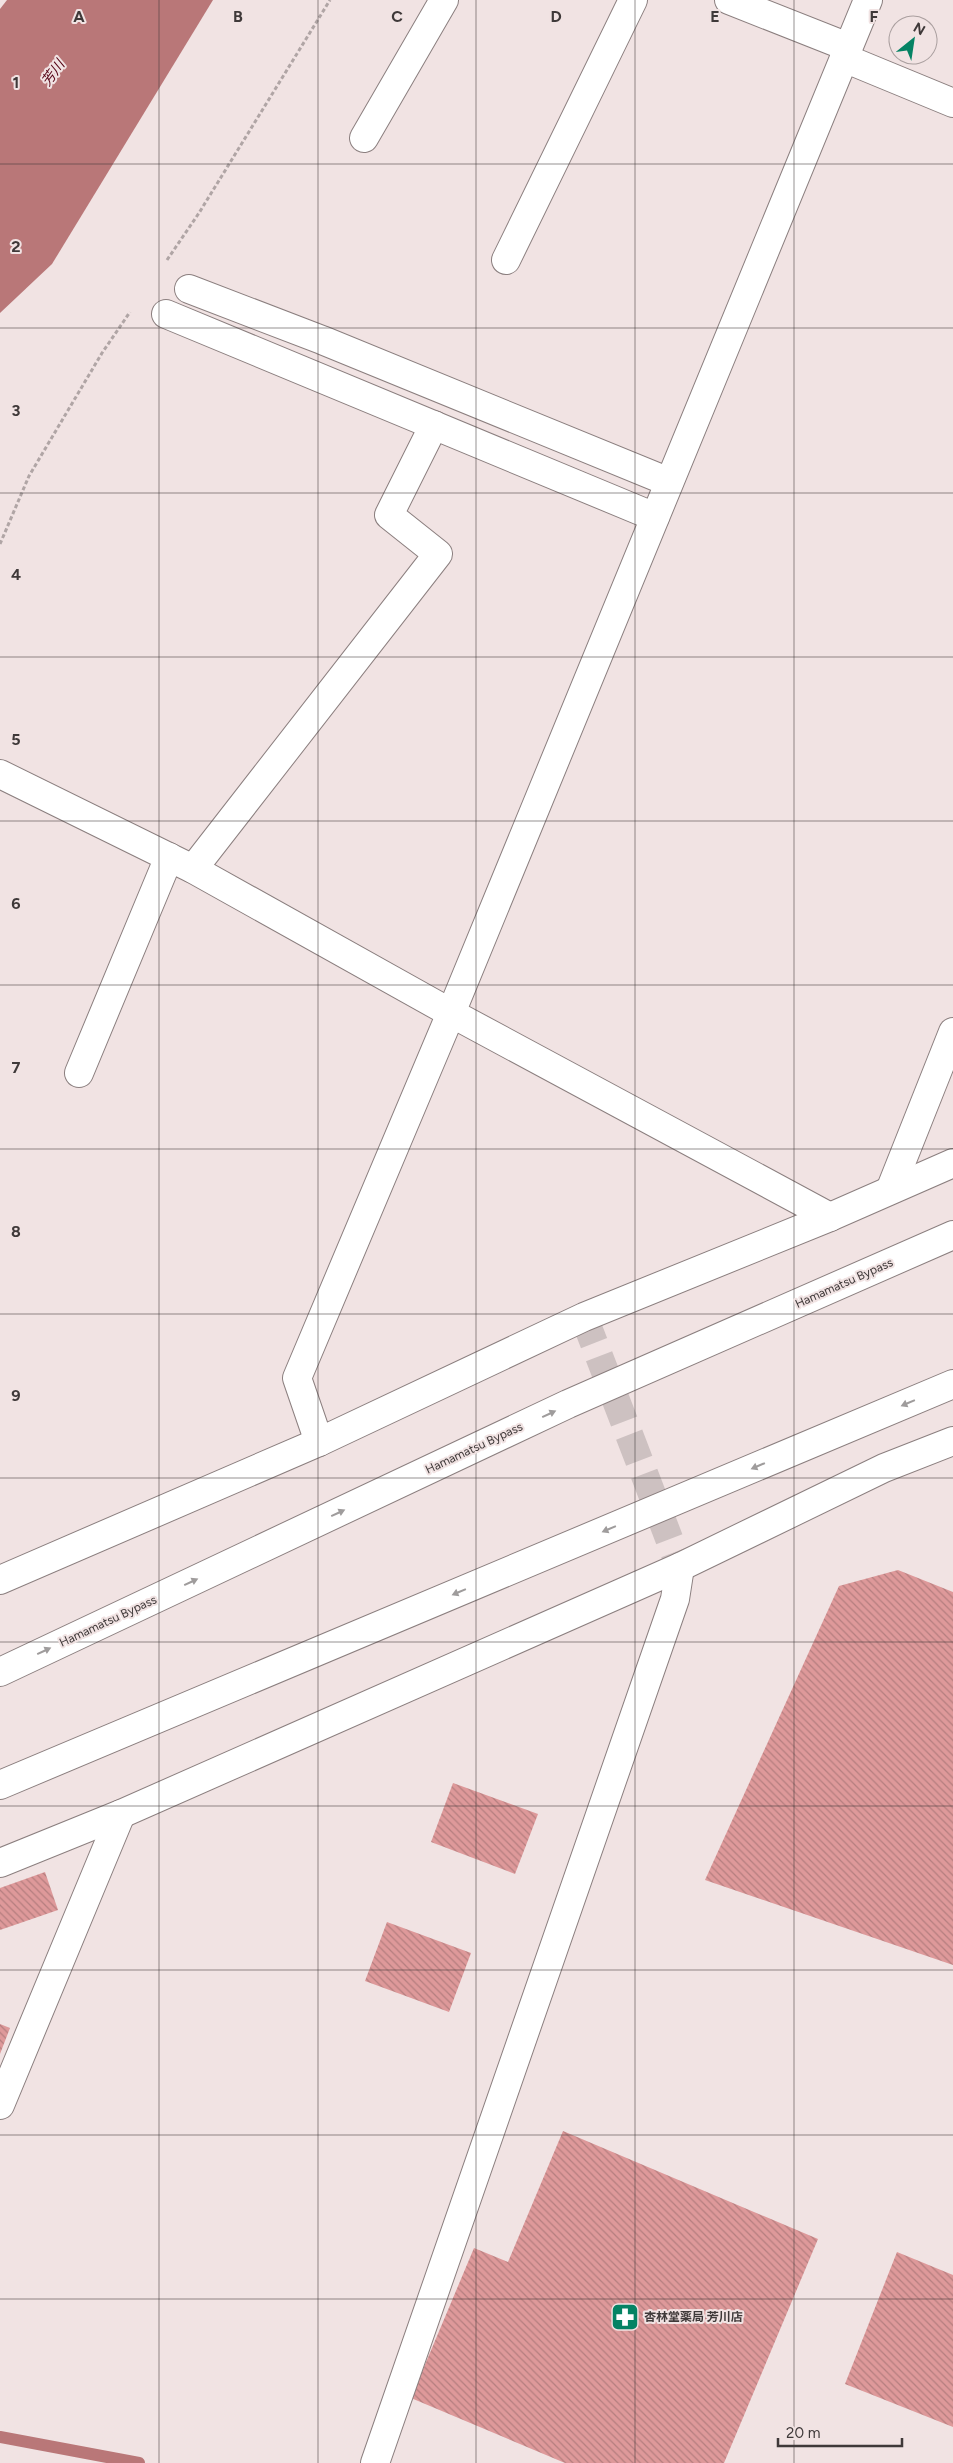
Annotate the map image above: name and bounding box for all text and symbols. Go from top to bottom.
text: A [73,7,85,26]
text: B [233,7,243,26]
text: C [391,7,403,26]
text: D [550,7,562,26]
text: E [710,7,720,26]
text: F [870,7,879,26]
north arrow [888,15,938,65]
text: N [910,19,928,39]
water label: 芳川 [38,55,69,89]
text: 1 [13,73,19,92]
text: 2 [11,237,21,256]
text: 3 [12,401,21,420]
text: 4 [11,565,21,584]
text: 5 [11,730,21,749]
text: 6 [11,894,21,913]
text: 7 [12,1058,21,1077]
text: 8 [11,1222,21,1241]
street label: Hamamatsu Bypass [793,1255,895,1311]
text: 9 [11,1386,21,1405]
one-way arrow [901,1399,915,1407]
one-way arrow [542,1409,556,1417]
street label: Hamamatsu Bypass [423,1419,525,1477]
one-way arrow [751,1462,765,1470]
one-way arrow [331,1508,345,1516]
one-way arrow [601,1525,616,1533]
one-way arrow [184,1577,198,1585]
one-way arrow [451,1588,466,1596]
street label: Hamamatsu Bypass [57,1592,159,1650]
one-way arrow [37,1647,51,1655]
pharmacy icon: 杏林堂薬局 芳川店 [610,2302,640,2332]
place label: 杏林堂薬局 芳川店 [644,2310,743,2324]
scale bar [778,2416,902,2448]
text: 20 m [786,2424,820,2442]

